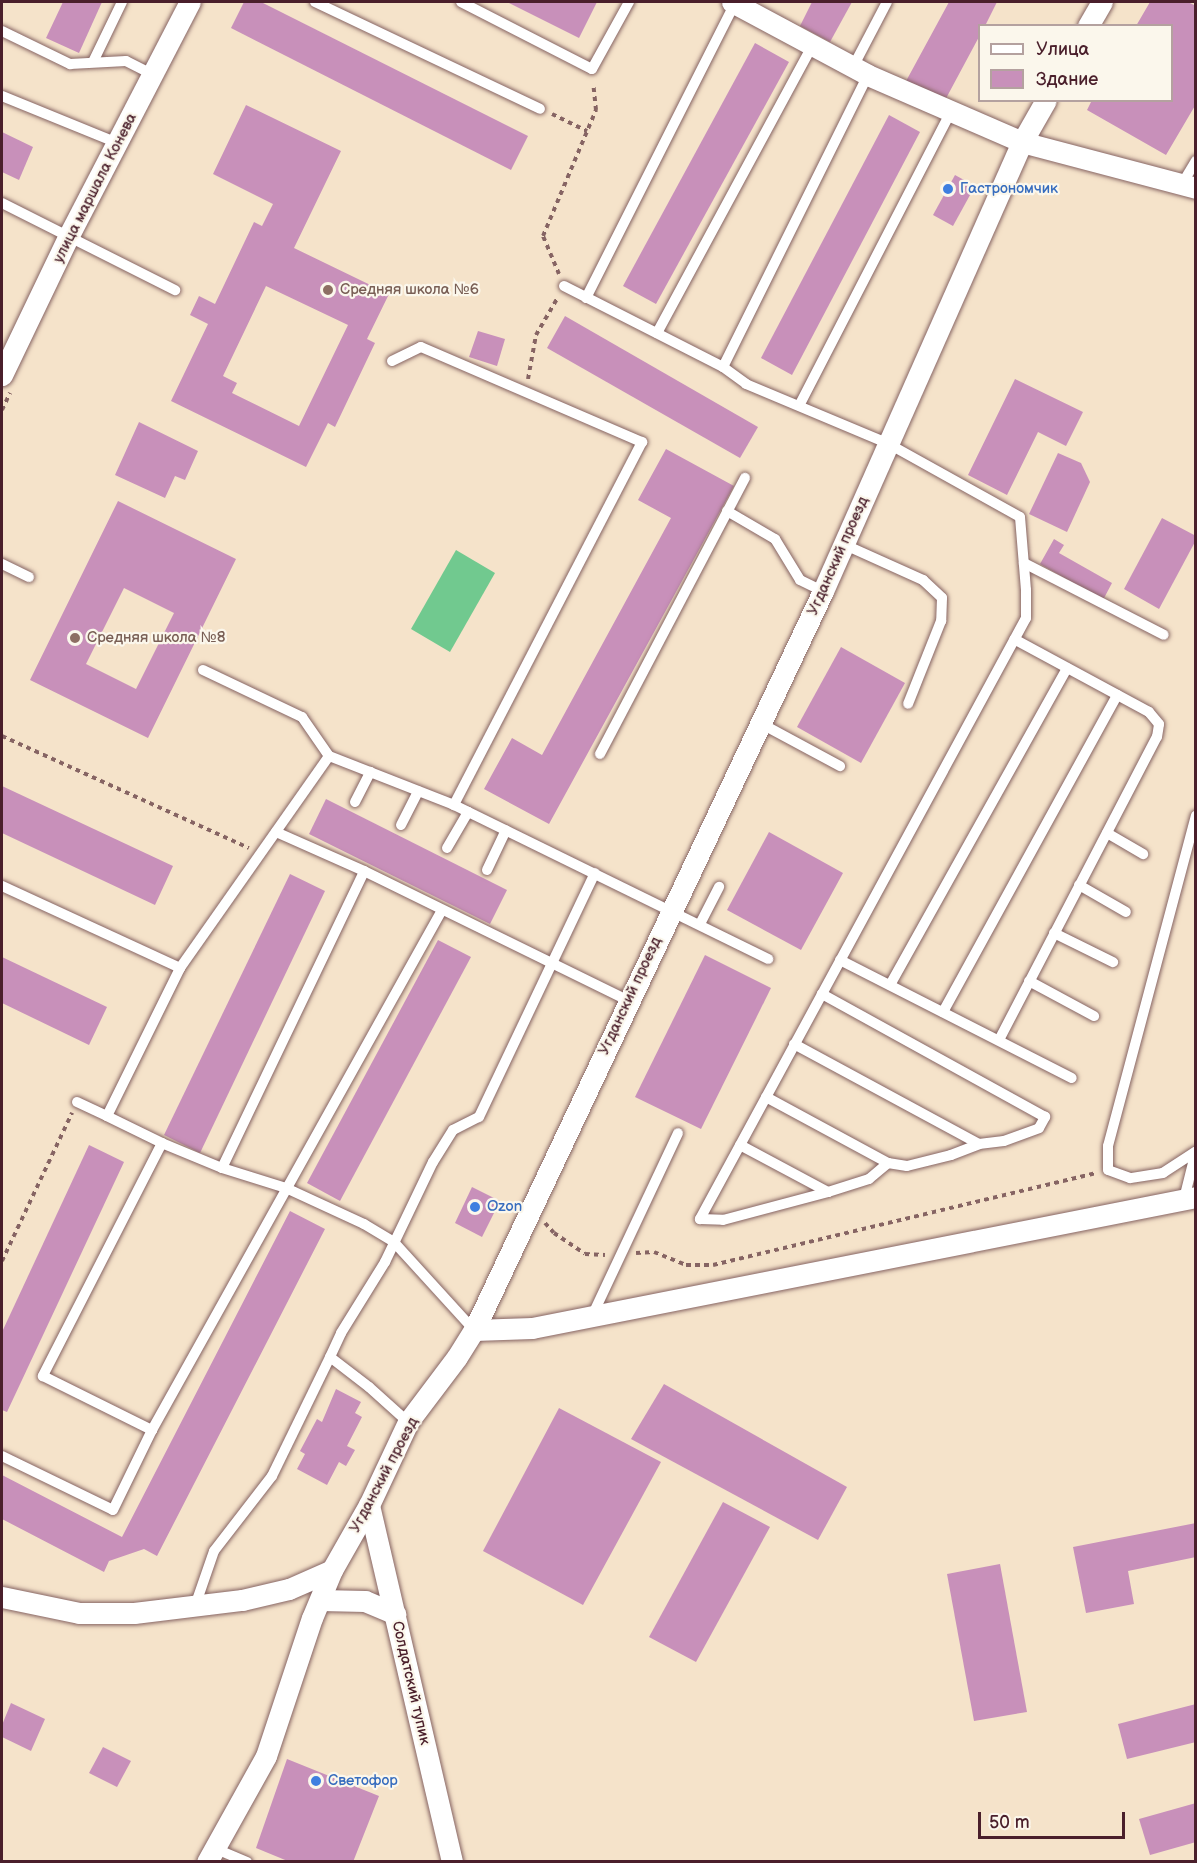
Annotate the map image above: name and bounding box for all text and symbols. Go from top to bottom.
legend [978,24,1173,102]
text: Улица [1036,39,1089,60]
text: Здание [1036,69,1098,90]
street label: улица маршала Конева [49,110,141,266]
place label: Гастрономчик [960,180,1058,198]
marker: Гастрономчик [941,182,955,196]
place label: Средняя школа №6 [340,281,479,299]
marker: Средняя школа №6 [321,283,335,297]
street label: Угданский проезд [804,494,872,618]
place label: Средняя школа №8 [87,629,226,647]
marker: Средняя школа №8 [68,631,82,645]
street label: Угданский проезд [595,934,665,1058]
place label: Ozon [487,1198,522,1216]
marker: Ozon [468,1200,482,1214]
street label: Угданский проезд [346,1414,422,1536]
street label: Солдатский тупик [388,1619,434,1747]
place label: Светофор [328,1772,398,1790]
marker: Светофор [309,1774,323,1788]
scale bar [981,1800,1128,1838]
text: 50 m [989,1812,1030,1833]

